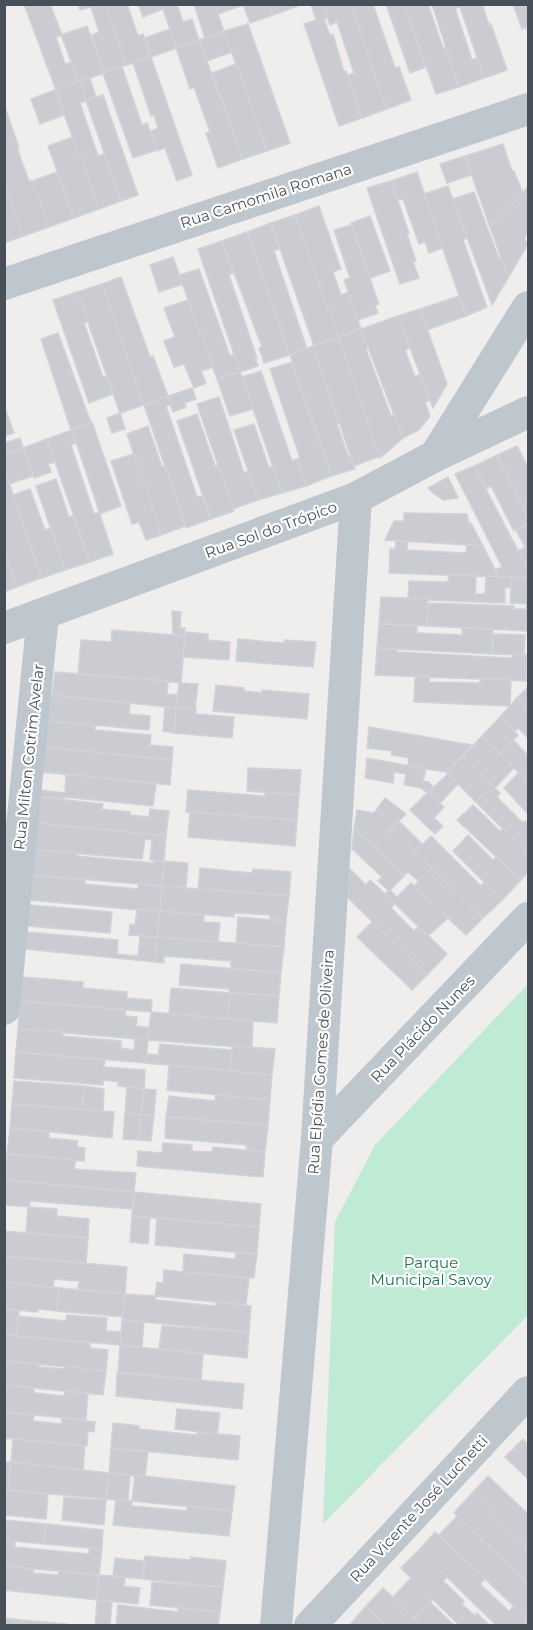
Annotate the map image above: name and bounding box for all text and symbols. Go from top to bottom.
street label: Rua Camomila Romana [178,159,354,232]
street label: Rua Sol do Trópico [202,497,340,562]
street label: Rua Milton Cotrim Avelar [9,663,48,851]
street label: Rua Elpídia Gomes de Oliveira [303,949,338,1175]
street label: Rua Plácido Nunes [366,971,479,1086]
park label: Parque Municipal Savoy [370,1253,492,1289]
street label: Rua Vicente José Luchetti [346,1431,492,1586]

